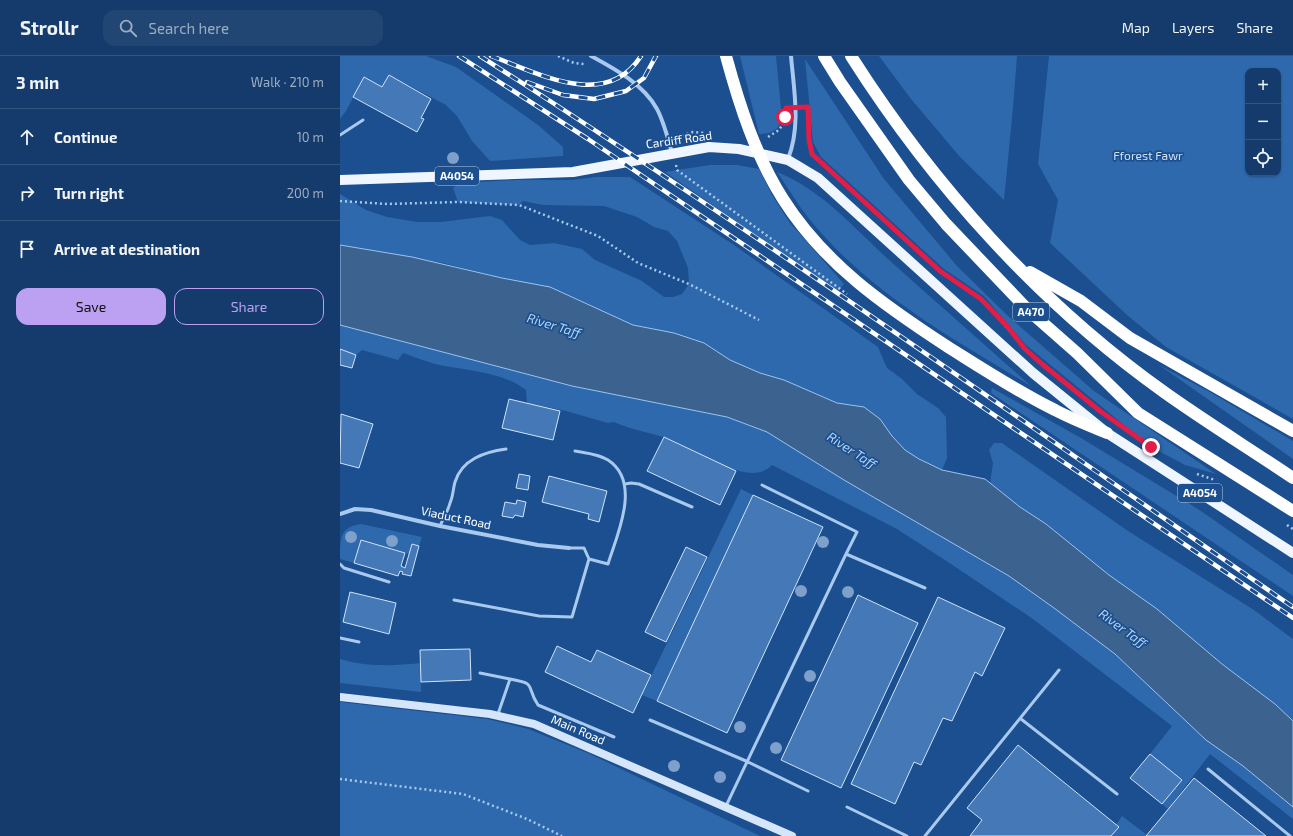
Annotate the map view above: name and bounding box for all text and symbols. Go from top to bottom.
search box [103,10,383,46]
text: Strollr [20,16,79,39]
icon: search [117,17,139,39]
text: Search here [149,19,229,37]
text: Map [1122,19,1150,36]
text: Layers [1172,19,1214,36]
text: Share [1236,19,1273,36]
map controls [1245,68,1281,176]
button: + [1245,68,1281,104]
text: 3 min [16,72,59,92]
text: Walk · 210 m [251,74,324,90]
button: − [1245,104,1281,140]
route start [776,108,794,126]
icon: ahead [16,126,38,148]
street label: Cardiff Road [645,127,713,151]
text: Continue [54,128,117,146]
text: 10 m [297,129,324,145]
button: locate [1245,140,1281,176]
park label: Fforest Fawr [1113,148,1183,162]
road number: A4054 [435,167,479,185]
icon: right [16,182,38,204]
text: Turn right [54,184,124,202]
text: 200 m [287,185,324,201]
icon: arrive [16,238,38,260]
text: Arrive at destination [54,240,200,258]
button: Save [16,288,166,325]
button: Share [174,288,324,325]
road number: A470 [1013,303,1049,321]
water label: River Taff [525,309,585,341]
water label: River Taff [824,428,881,473]
route end [1142,438,1160,456]
road number: A4054 [1178,484,1222,502]
street label: Viaduct Road [420,503,493,531]
water label: River Taff [1096,605,1152,652]
street label: Main Road [549,711,608,747]

